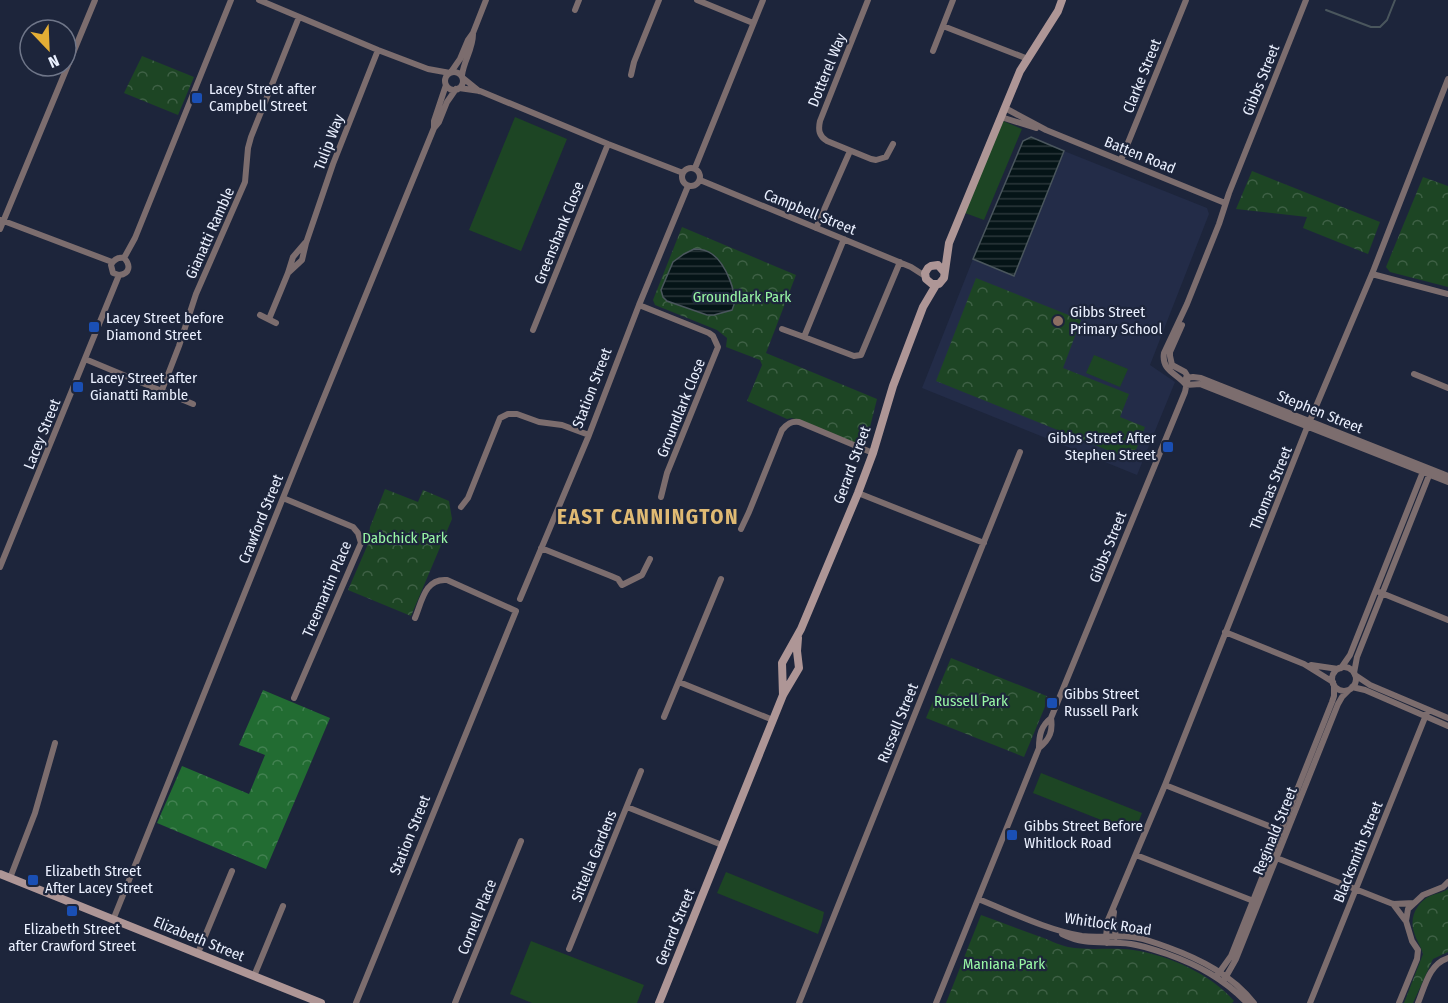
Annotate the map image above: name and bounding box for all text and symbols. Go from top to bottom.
north arrow [18,18,78,78]
street label: Dotterel Way [804,30,850,109]
street label: Clarke Street [1119,36,1165,116]
street label: Gibbs Street [1239,42,1283,118]
text: N [46,51,62,72]
place label: Lacey Street after Campbell Street [209,80,317,115]
marker: Lacey Street after Campbell Street [190,91,204,105]
street label: Tulip Way [310,111,348,172]
street label: Batten Road [1102,133,1178,177]
street label: Greenshank Close [530,179,588,287]
street label: Gianatti Ramble [182,184,238,282]
street label: Campbell Street [761,185,859,239]
park label: Groundlark Park [693,288,791,306]
place label: Gibbs Street Primary School [1070,303,1162,338]
place label: Lacey Street before Diamond Street [106,309,224,344]
marker: Gibbs Street Primary School [1051,314,1065,328]
marker: Lacey Street before Diamond Street [87,320,101,334]
street label: Station Street [568,345,616,431]
street label: Groundlark Close [653,356,709,460]
place label: Lacey Street after Gianatti Ramble [90,369,198,404]
marker: Lacey Street after Gianatti Ramble [71,380,85,394]
street label: Stephen Street [1274,387,1366,437]
street label: Lacey Street [20,396,64,472]
street label: Gerard Street [830,424,874,506]
place label: Gibbs Street After Stephen Street [1048,429,1157,464]
marker: Gibbs Street After Stephen Street [1161,440,1175,454]
street label: Thomas Street [1246,444,1296,532]
street label: Crawford Street [235,472,287,566]
district label: EAST CANNINGTON [557,504,739,530]
street label: Gibbs Street [1086,509,1130,585]
park label: Dabchick Park [362,529,448,547]
street label: Treemartin Place [299,538,355,640]
street label: Russell Street [874,680,922,766]
place label: Gibbs Street Russell Park [1064,685,1139,720]
park label: Russell Park [934,692,1008,710]
marker: Gibbs Street Russell Park [1045,696,1059,710]
street label: Reginald Street [1249,784,1301,878]
street label: Station Street [386,792,434,878]
street label: Blacksmith Street [1329,799,1387,905]
street label: Sittella Gardens [567,807,621,905]
place label: Gibbs Street Before Whitlock Road [1024,817,1143,852]
marker: Gibbs Street Before Whitlock Road [1005,828,1019,842]
place label: Elizabeth Street After Lacey Street [45,862,153,897]
marker: Elizabeth Street After Lacey Street [26,873,40,887]
street label: Cornell Place [454,877,500,957]
street label: Gerard Street [651,886,699,968]
marker: Elizabeth Street after Crawford Street [65,904,79,918]
street label: Whitlock Road [1063,909,1153,939]
street label: Elizabeth Street [151,913,247,965]
place label: Elizabeth Street after Crawford Street [8,920,136,955]
park label: Maniana Park [963,955,1045,973]

